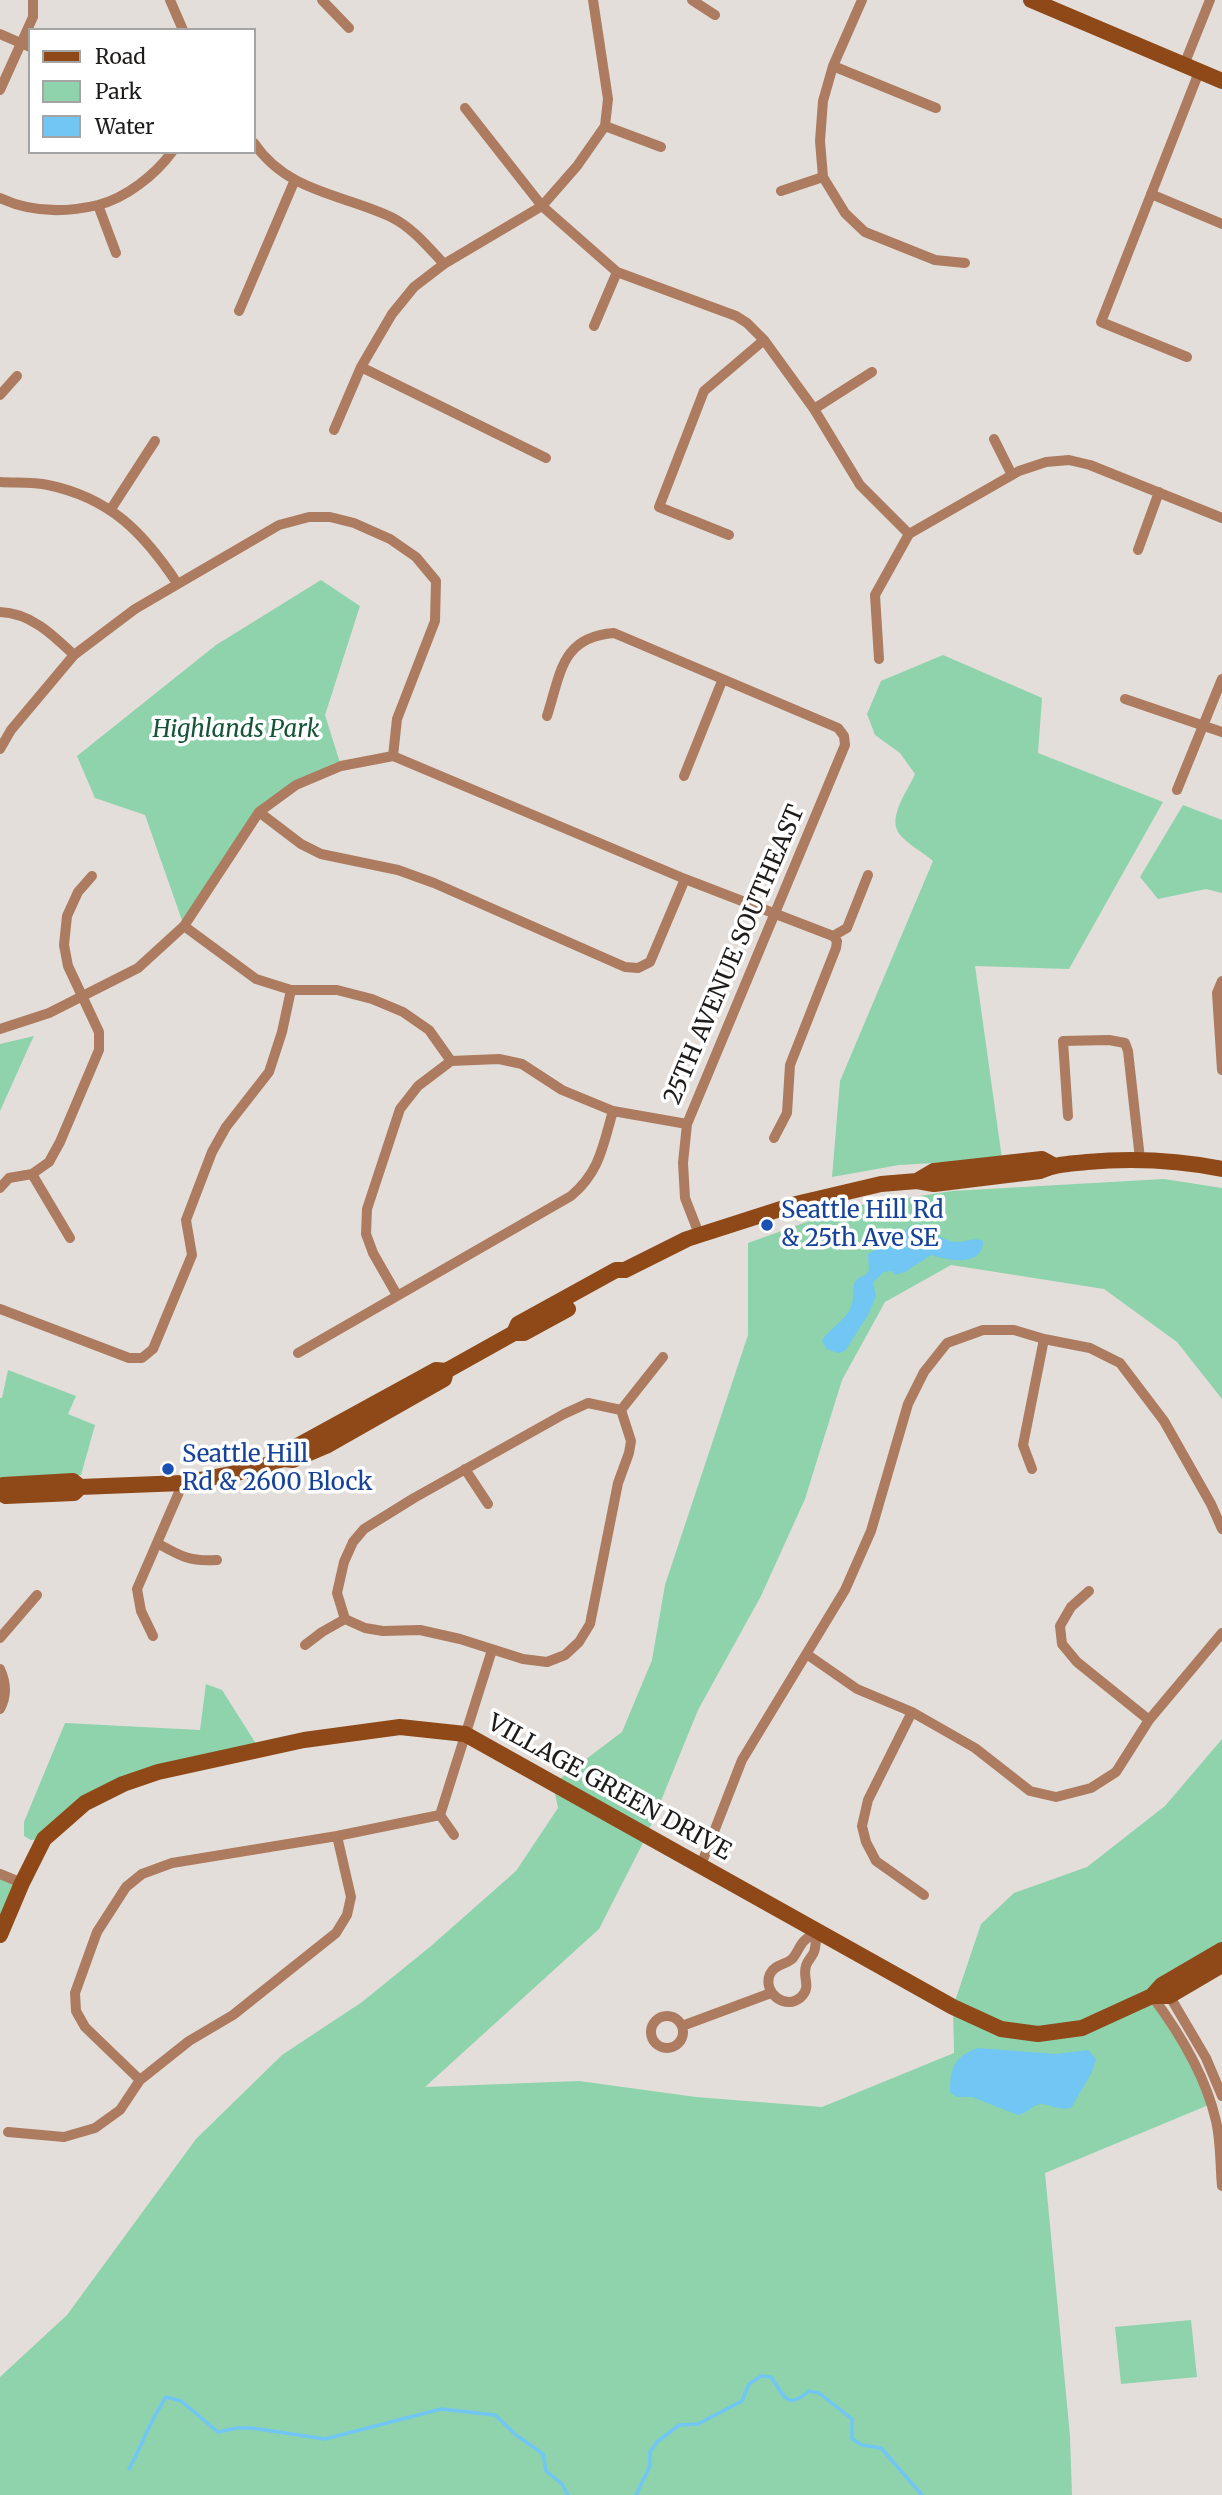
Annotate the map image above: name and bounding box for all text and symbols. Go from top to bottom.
legend [28,28,256,154]
text: Road [95,43,146,70]
text: Park [95,78,142,105]
text: Water [95,113,154,140]
park label: Highlands Park [152,716,320,744]
street label: 25TH AVENUE SOUTHEAST [659,801,811,1109]
place label: Seattle Hill Rd & 25th Ave SE [781,1197,944,1253]
marker: Seattle Hill Rd & 25th Ave SE [759,1217,775,1233]
place label: Seattle Hill Rd & 2600 Block [182,1441,373,1497]
marker: Seattle Hill Rd & 2600 Block [160,1461,176,1477]
street label: VILLAGE GREEN DRIVE [482,1709,736,1867]

